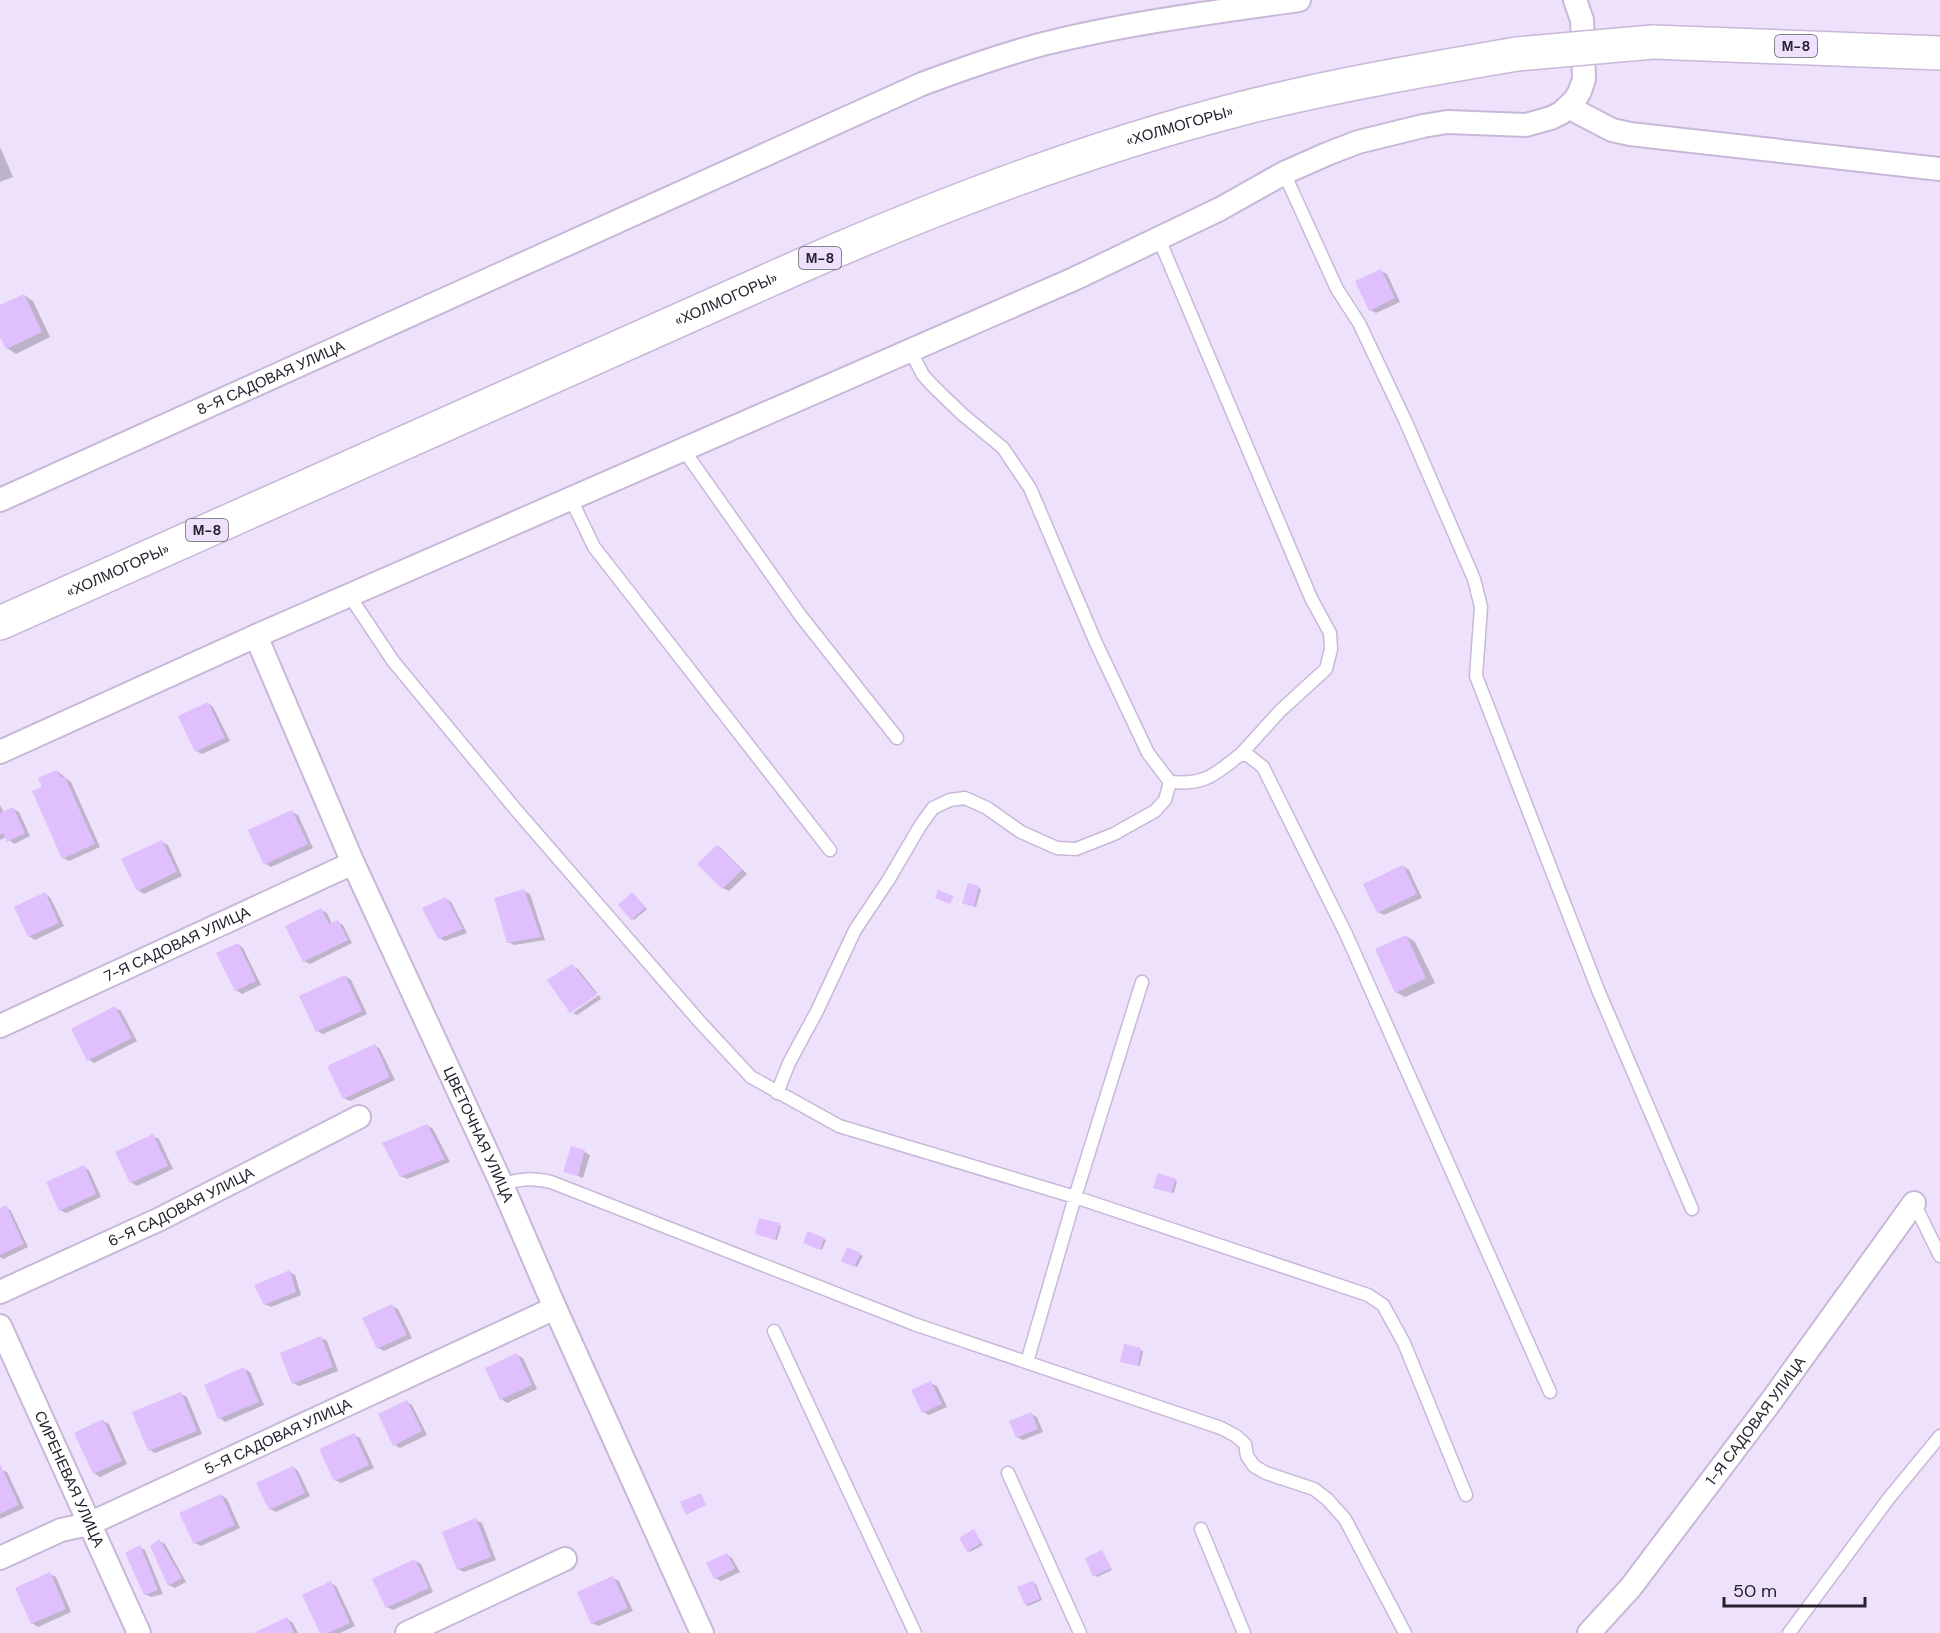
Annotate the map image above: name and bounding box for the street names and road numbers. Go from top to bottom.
road number: М-8 [1775,35,1817,57]
street label: «ХОЛМОГОРЫ» [1123,101,1236,151]
road number: М-8 [799,247,841,269]
street label: «ХОЛМОГОРЫ» [671,267,781,331]
street label: 8-Я САДОВАЯ УЛИЦА [194,336,348,420]
road number: М-8 [186,519,228,541]
street label: «ХОЛМОГОРЫ» [63,539,173,602]
street label: 7-Я САДОВАЯ УЛИЦА [101,902,253,987]
street label: ЦВЕТОЧНАЯ УЛИЦА [439,1063,518,1206]
street label: 6-Я САДОВАЯ УЛИЦА [105,1163,257,1251]
street label: 1-Я САДОВАЯ УЛИЦА [1701,1352,1810,1489]
street label: 5-Я САДОВАЯ УЛИЦА [201,1394,355,1479]
street label: СИРЕНЕВАЯ УЛИЦА [30,1408,109,1550]

